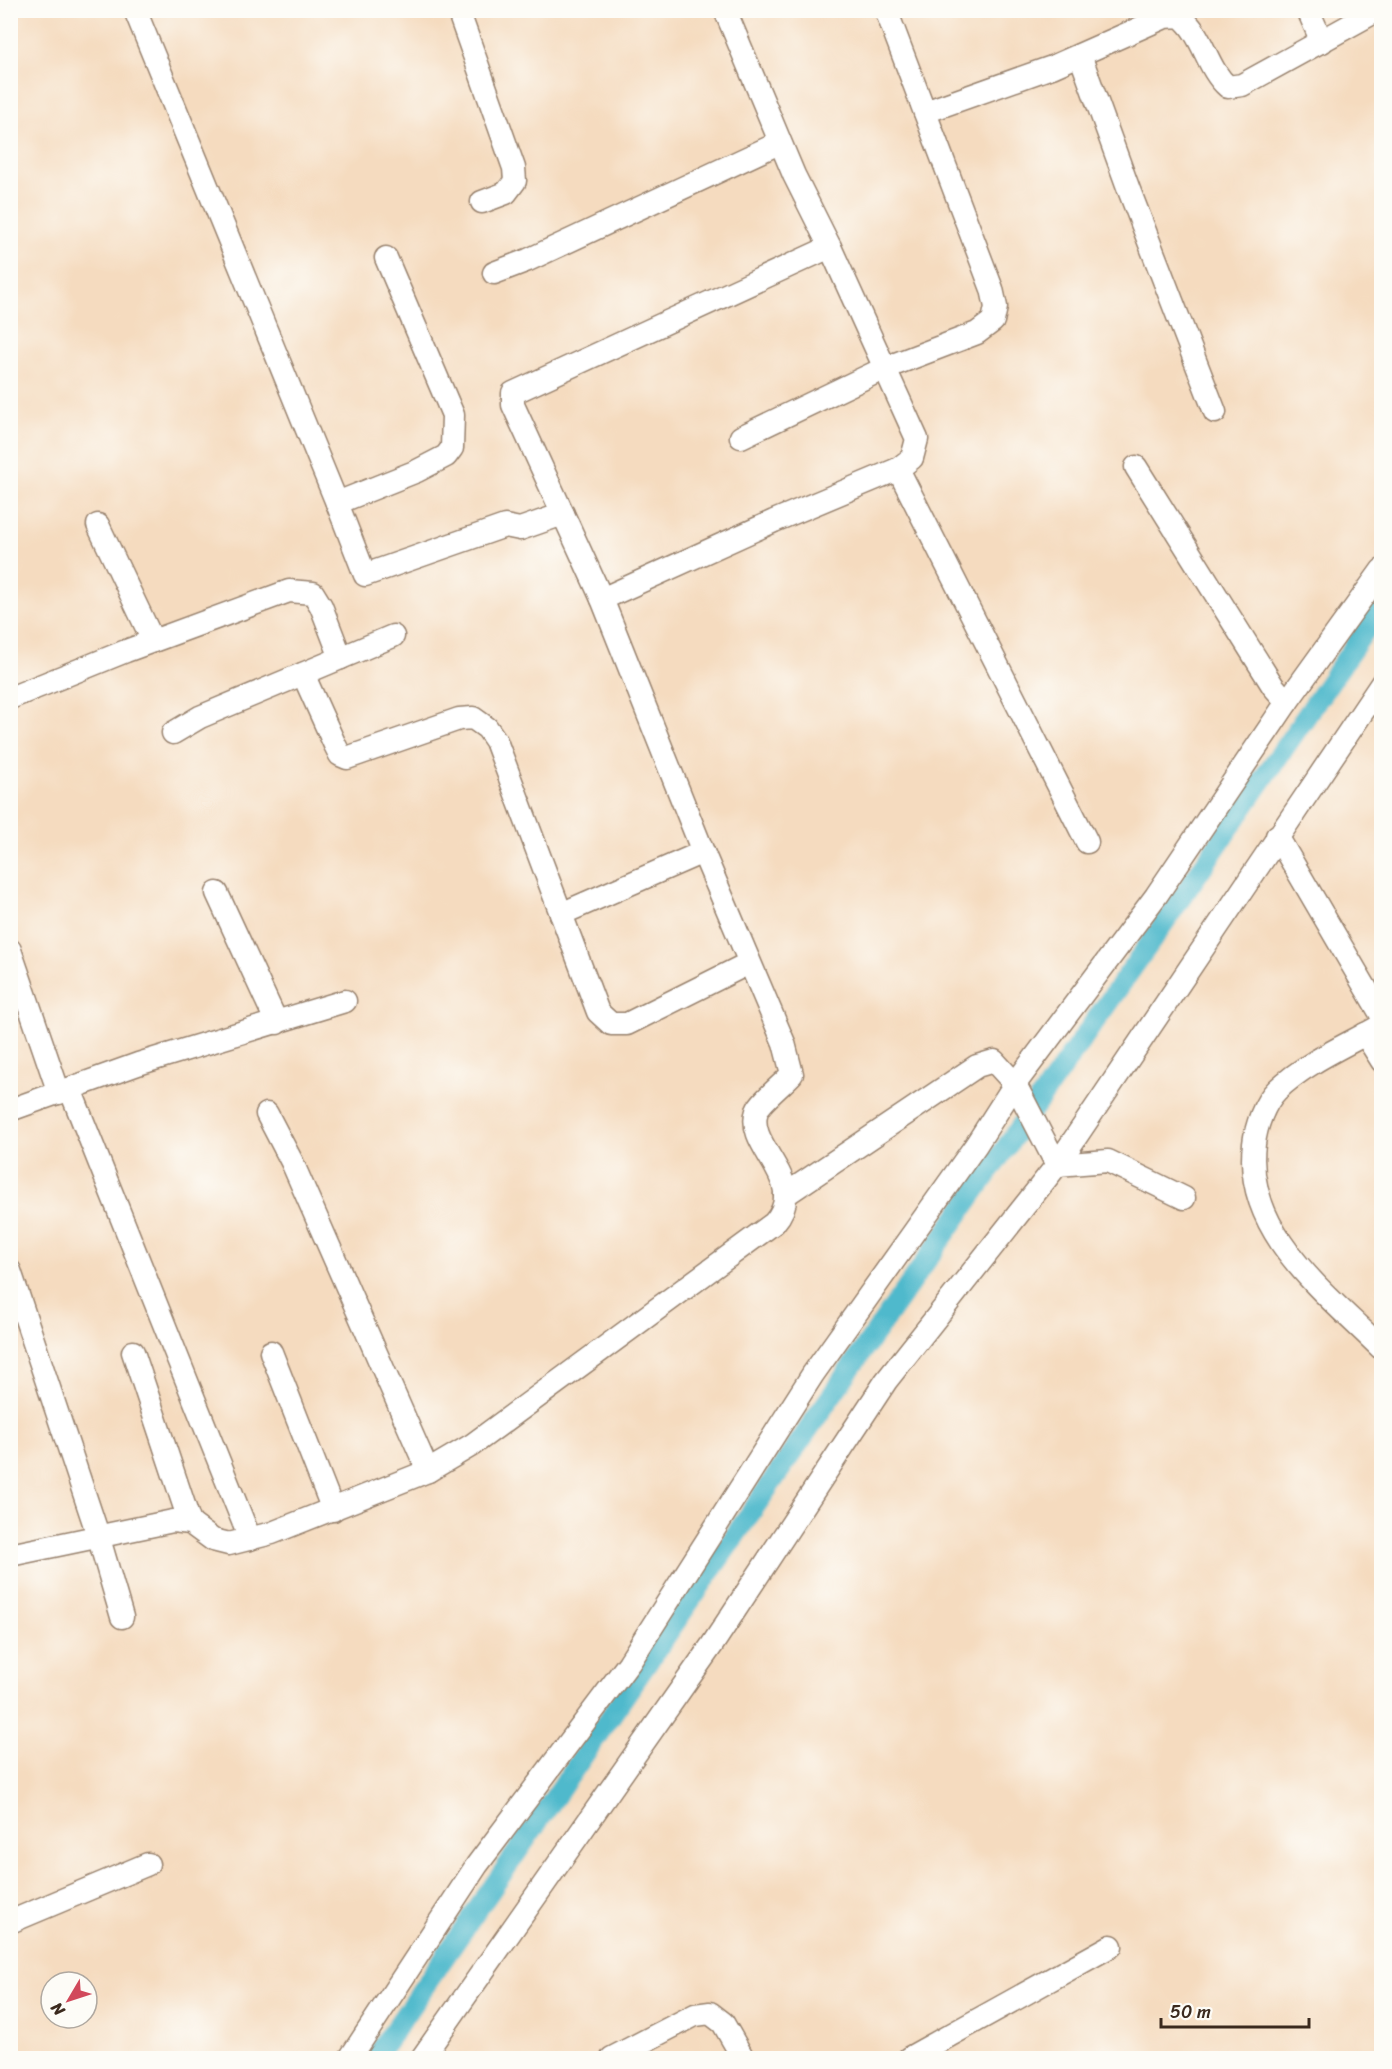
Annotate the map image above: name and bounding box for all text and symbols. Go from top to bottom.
north arrow [39,1970,99,2030]
scale bar [1161,1991,1310,2029]
text: N [42,1995,73,2023]
text: 50 m [1170,1996,1211,2028]

